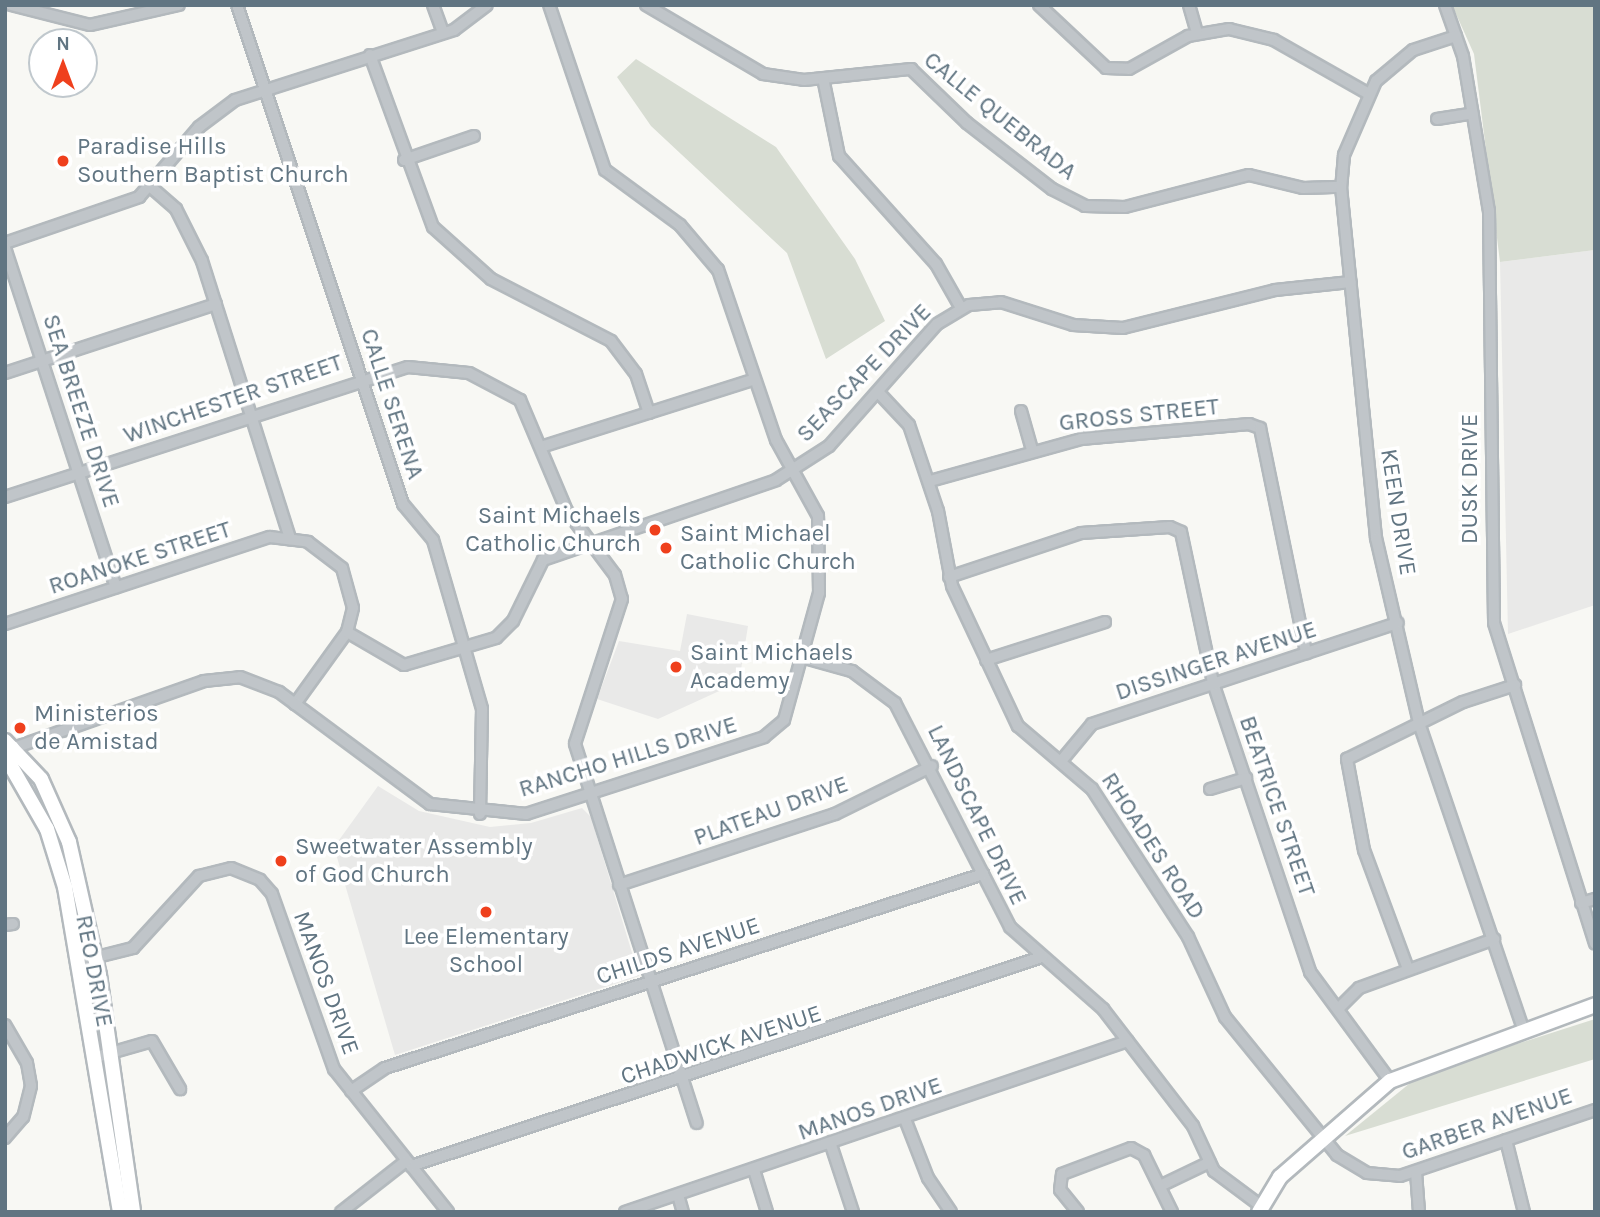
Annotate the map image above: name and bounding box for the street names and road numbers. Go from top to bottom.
street label: CALLE QUEBRADA [918,46,1082,186]
street label: SEASCAPE DRIVE [791,298,937,448]
street label: SEA BREEZE DRIVE [36,311,126,511]
street label: CALLE SERENA [354,325,430,483]
street label: WINCHESTER STREET [120,348,346,450]
street label: GROSS STREET [1058,392,1220,438]
street label: DUSK DRIVE [1456,414,1484,544]
street label: KEEN DRIVE [1374,447,1422,577]
street label: ROANOKE STREET [45,515,235,601]
street label: DISSINGER AVENUE [1112,615,1320,707]
street label: RANCHO HILLS DRIVE [515,710,741,804]
street label: BEATRICE STREET [1233,712,1321,900]
street label: LANDSCAPE DRIVE [921,720,1033,910]
street label: RHOADES ROAD [1095,767,1211,925]
street label: PLATEAU DRIVE [690,770,852,852]
street label: MANOS DRIVE [287,907,365,1059]
street label: CHILDS AVENUE [593,911,763,991]
street label: REO DRIVE [69,912,119,1030]
street label: CHADWICK AVENUE [617,999,825,1091]
street label: MANOS DRIVE [794,1071,946,1147]
street label: GARBER AVENUE [1398,1081,1576,1167]

